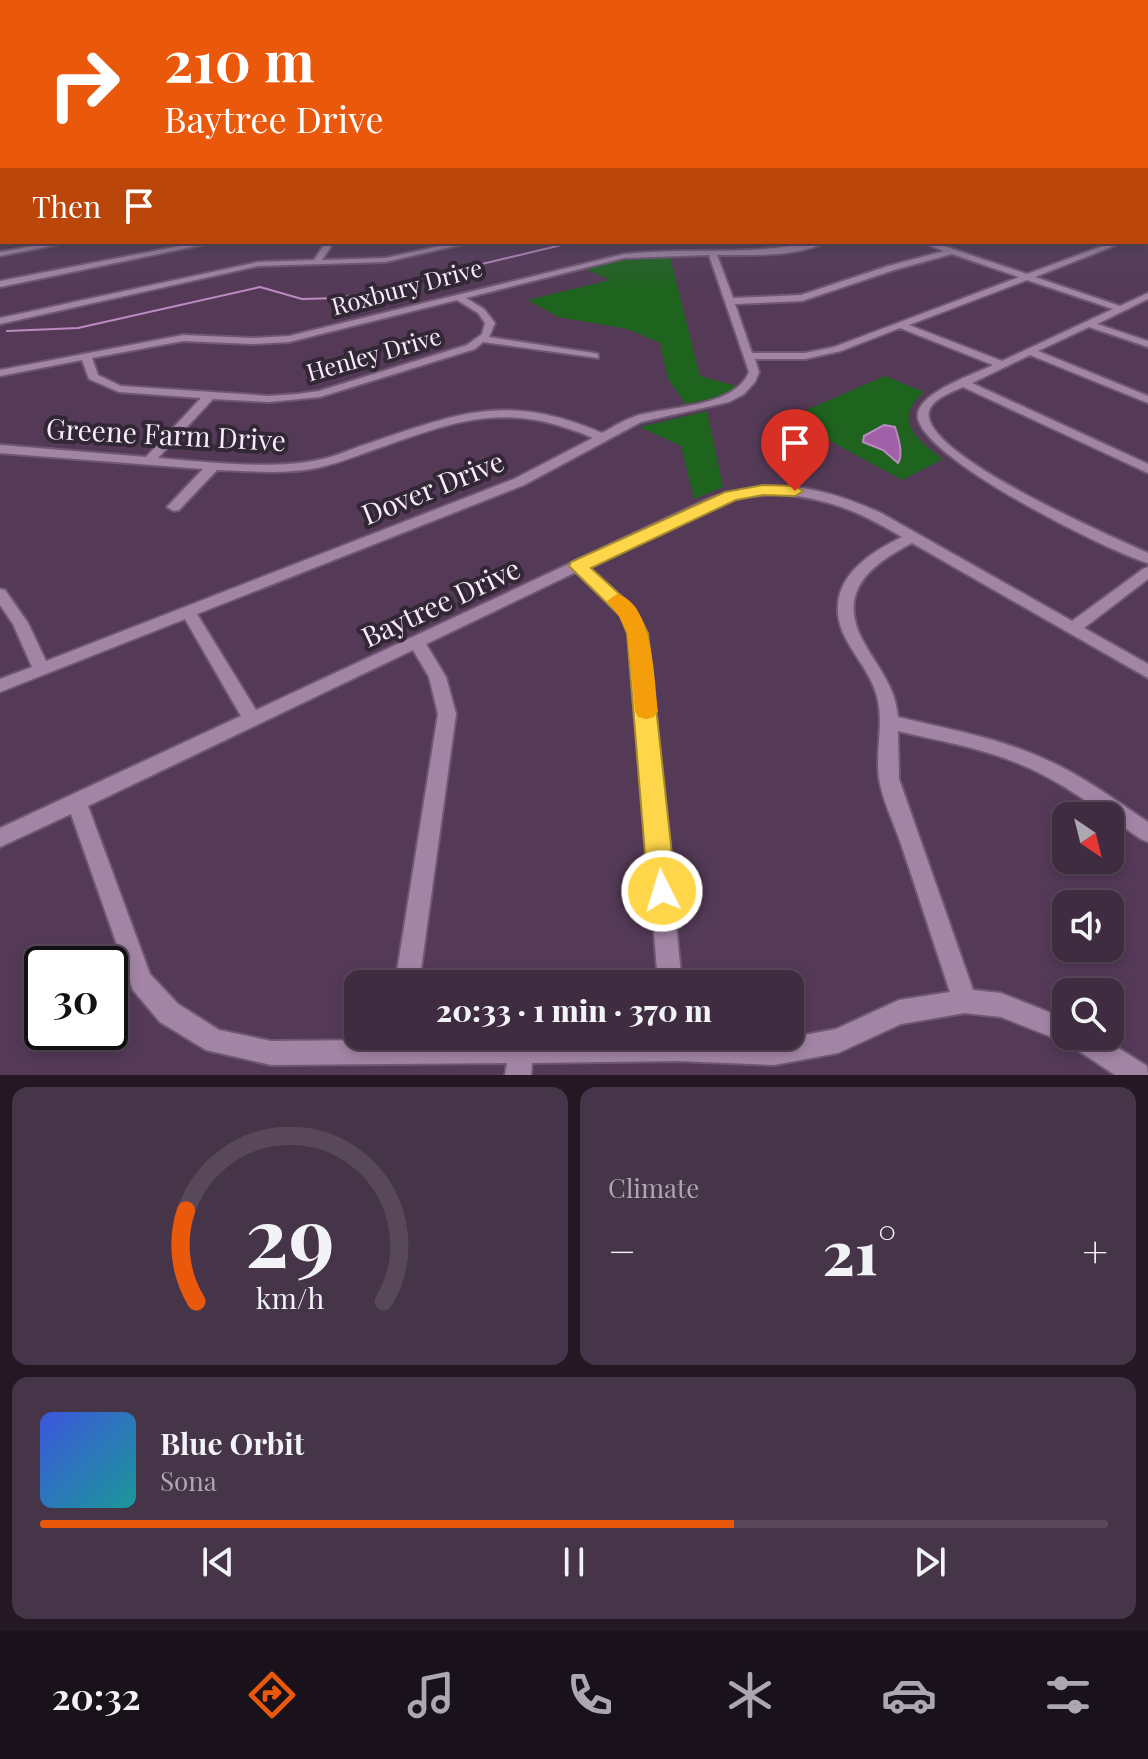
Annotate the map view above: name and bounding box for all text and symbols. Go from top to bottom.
text: 210 m [164,22,315,97]
icon: right [32,32,136,136]
text: Baytree Drive [164,94,384,142]
icon: arrive [117,184,161,228]
text: Then [32,186,101,226]
street label: Roxbury Drive [327,251,486,322]
street label: Henley Drive [302,319,445,388]
street label: Greene Farm Drive [45,409,287,458]
pin [761,409,829,491]
icon: arrive [773,421,817,465]
street label: Dover Drive [356,441,509,532]
street label: Baytree Drive [355,549,526,655]
north arrow [1052,802,1124,874]
map controls [1052,802,1124,1050]
position arrow [620,849,704,933]
button: sound [1052,890,1124,962]
speed limit sign: 30 [24,946,128,1050]
button: search [1052,978,1124,1050]
text: 20:33 · 1 min · 370 m [436,990,712,1030]
text: Climate [608,1170,699,1205]
text: 29 [245,1178,335,1289]
text: 21° [823,1210,896,1290]
text: − [608,1220,636,1279]
text: + [1082,1220,1108,1279]
text: km/h [256,1278,324,1316]
text: Blue Orbit [160,1423,304,1463]
text: Sona [160,1463,217,1498]
icon: previous [196,1540,240,1584]
icon: pause [552,1540,596,1584]
icon: next [908,1540,952,1584]
icon: directions [244,1667,300,1723]
icon: music [403,1667,459,1723]
icon: phone [562,1667,618,1723]
icon: climate [722,1667,778,1723]
icon: car [881,1667,937,1723]
icon: filters [1040,1667,1096,1723]
text: 20:32 [52,1671,141,1719]

